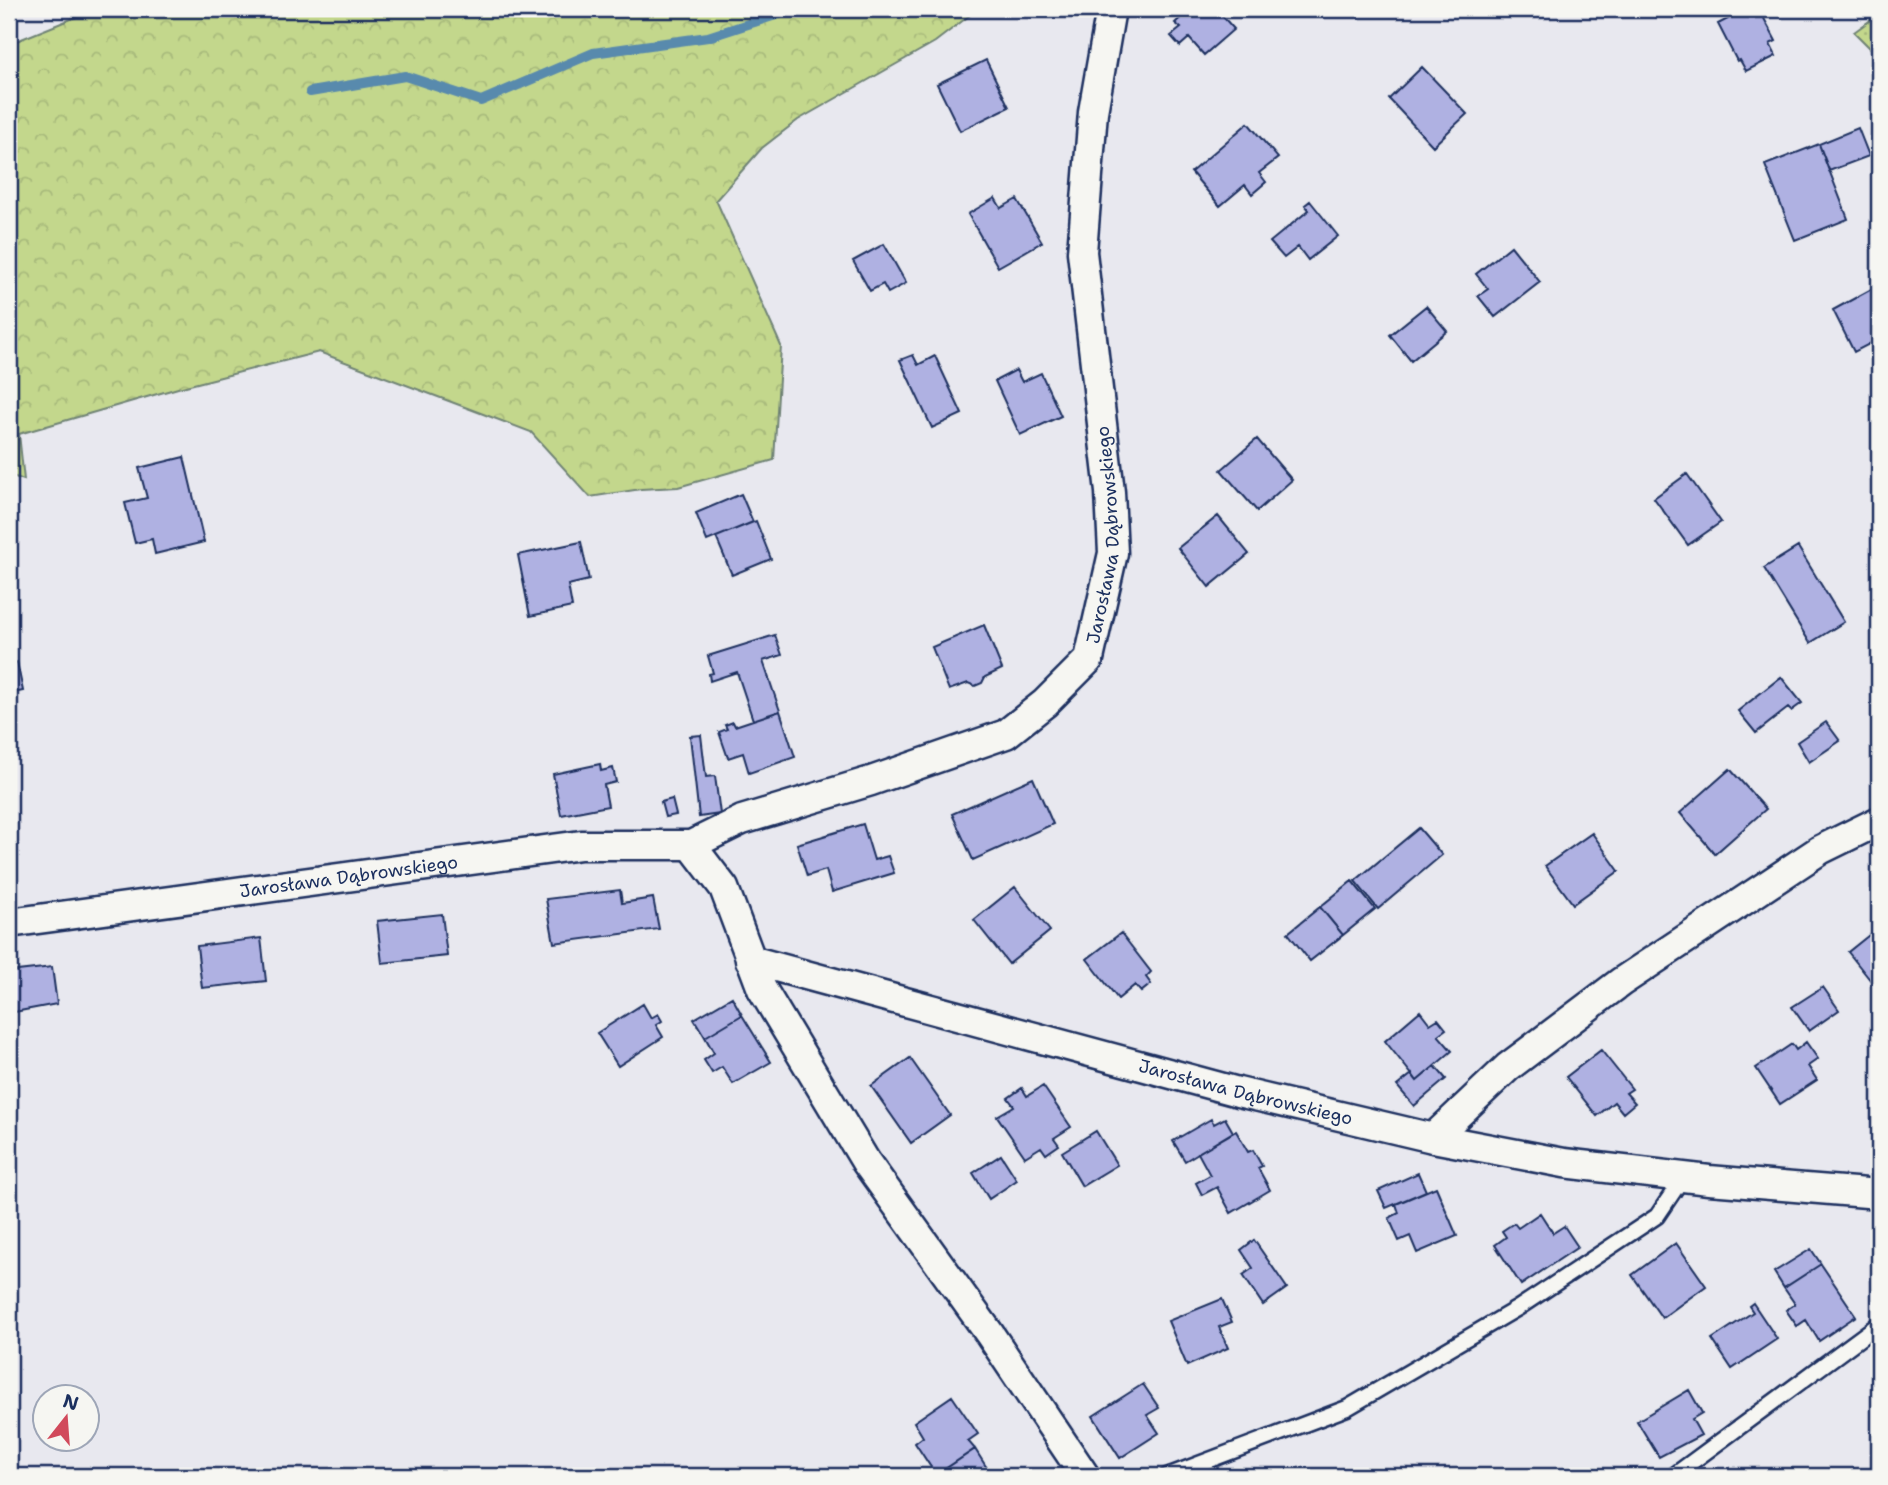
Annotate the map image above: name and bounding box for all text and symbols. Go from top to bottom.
street label: Jarosława Dąbrowskiego [1081,425,1125,646]
street label: Jarosława Dąbrowskiego [238,850,460,903]
street label: Jarosława Dąbrowskiego [1136,1054,1355,1131]
north arrow [32,1384,102,1454]
text: N [60,1388,82,1416]

